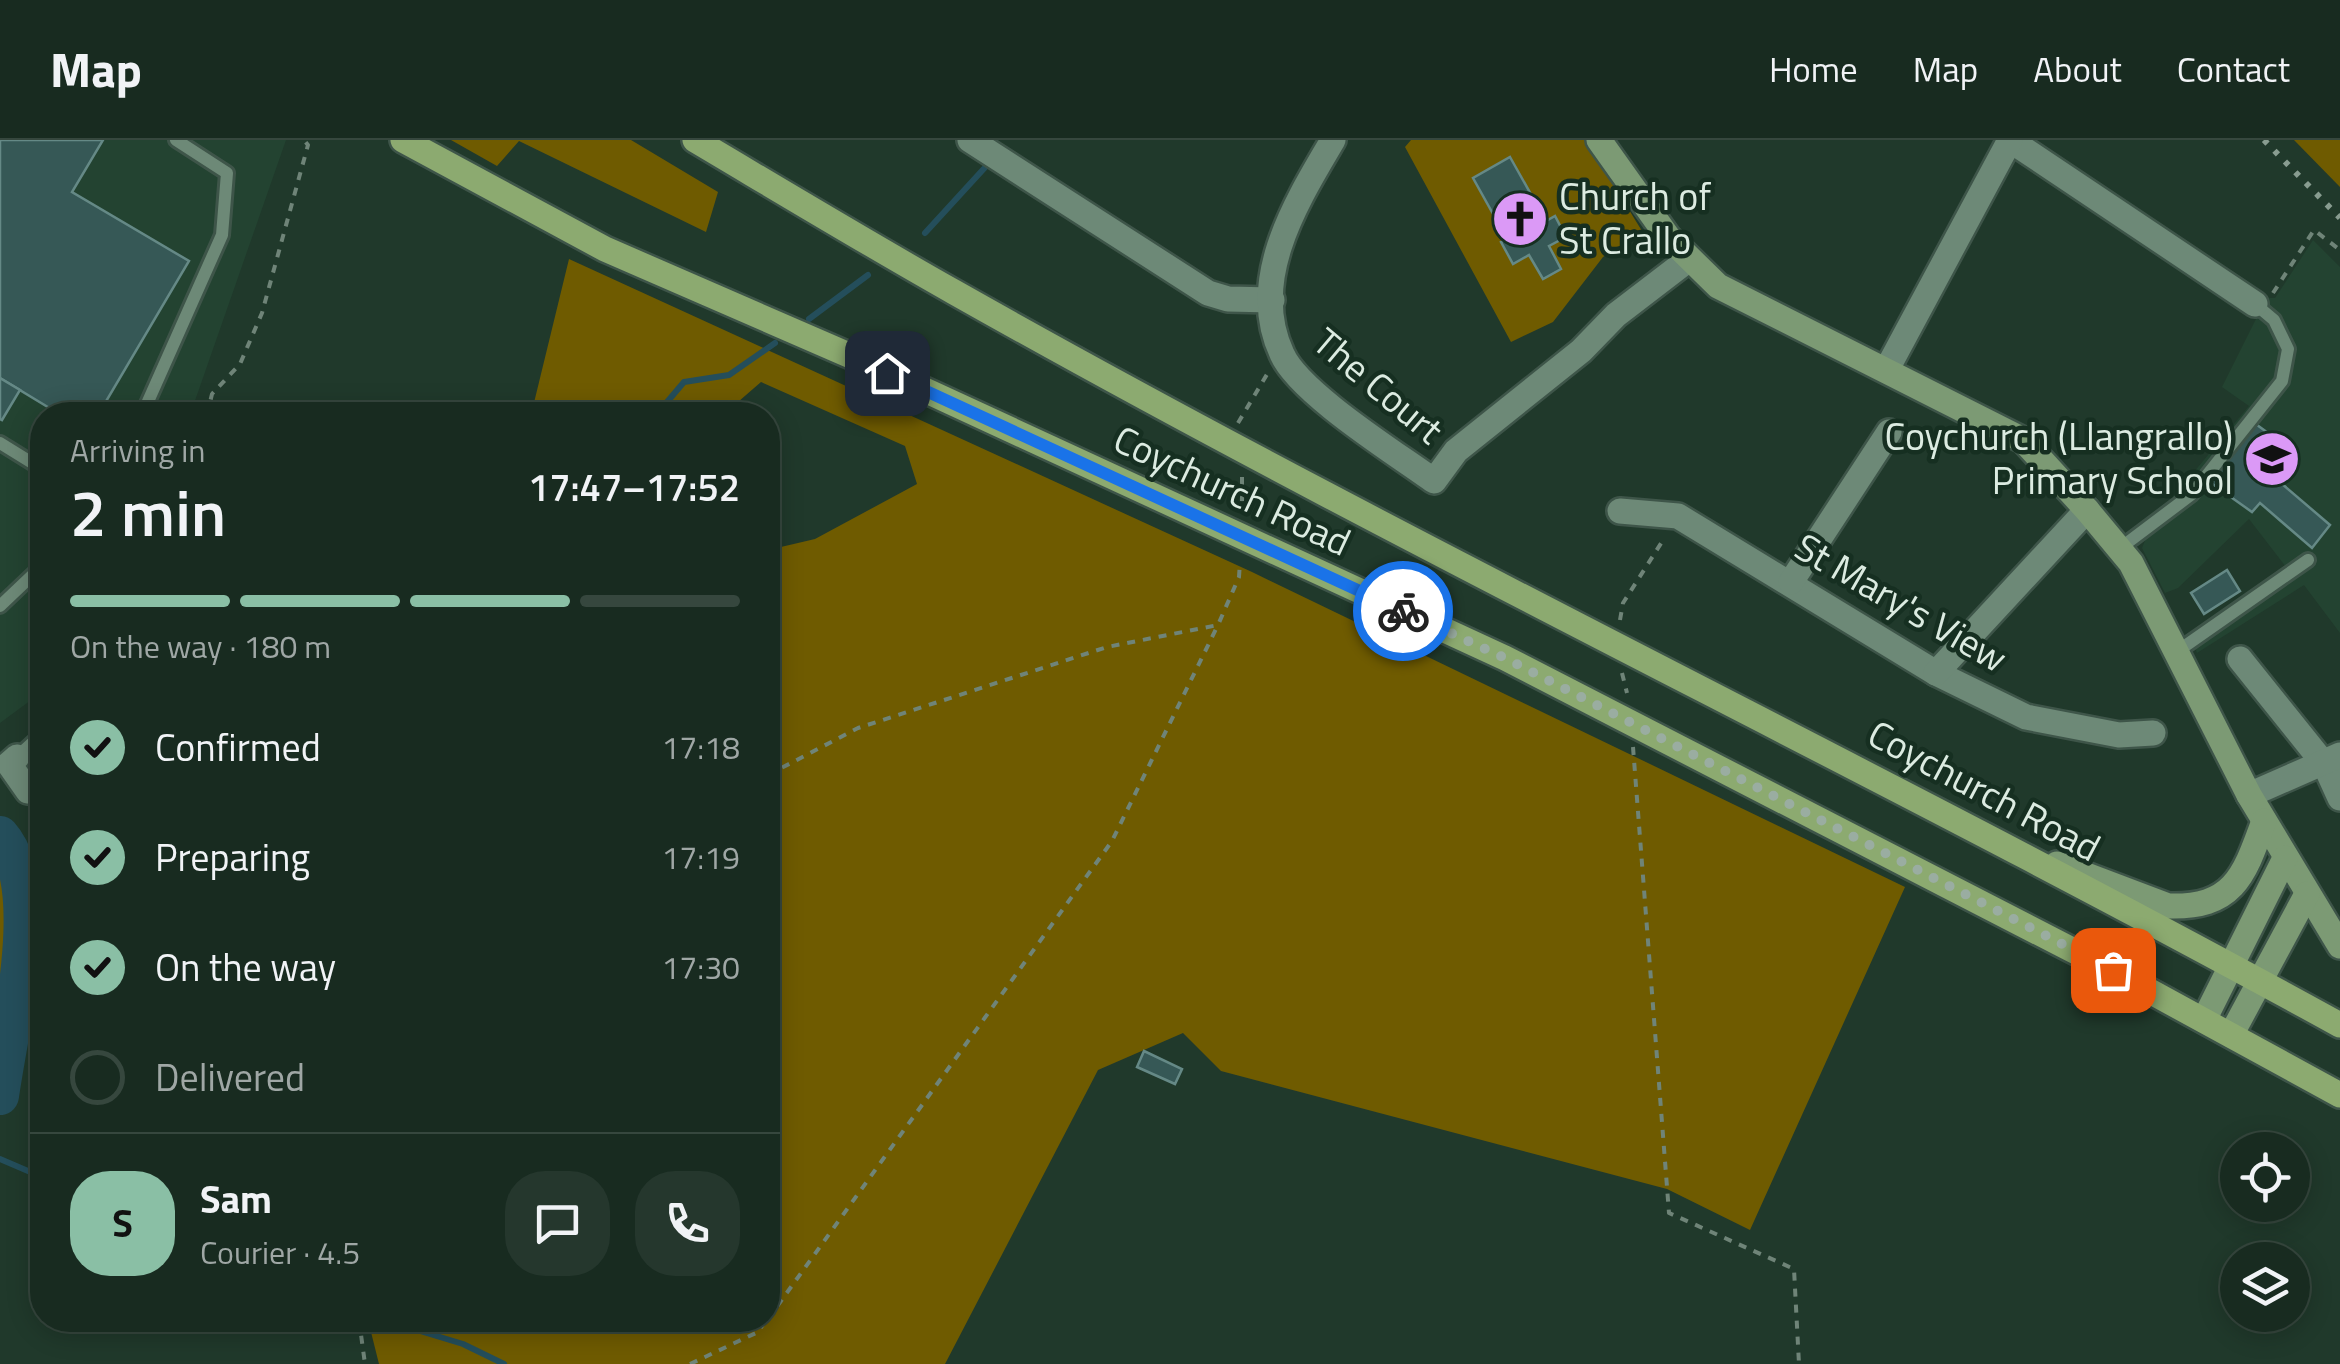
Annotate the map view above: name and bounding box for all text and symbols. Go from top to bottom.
text: Map [50,33,142,106]
text: Home [1769,42,1858,96]
text: Map [1913,42,1978,96]
text: About [2033,42,2122,96]
text: Contact [2177,42,2290,96]
place label: Church of St Crallo [1559,167,1711,269]
church icon: Church of St Crallo [1490,189,1550,249]
street label: The Court [1301,313,1457,457]
pin [845,331,930,416]
icon: home [860,346,915,401]
place label: Coychurch (Llangrallo) Primary School [1885,407,2233,509]
street label: Coychurch Road [1104,410,1360,570]
text: Arriving in [70,426,206,474]
school or university icon: Coychurch (Llangrallo) Primary School [2242,429,2302,489]
text: 17:47–17:52 [528,458,740,516]
text: 2 min [70,462,226,561]
street label: St Mary's View [1785,518,2018,686]
courier [1353,561,1453,661]
icon: bike [1376,584,1431,639]
text: On the way · 180 m [70,622,331,670]
street label: Coychurch Road [1858,705,2111,876]
text: Confirmed [155,718,321,776]
icon: check [70,720,125,775]
text: 17:18 [661,723,740,771]
text: Preparing [155,828,310,886]
icon: check [70,830,125,885]
text: 17:19 [661,833,740,881]
pin [2071,928,2156,1013]
text: On the way [155,938,336,996]
icon: check [70,940,125,995]
text: 17:30 [661,943,740,991]
icon: bag [2086,943,2141,998]
text: Delivered [155,1048,305,1106]
map controls [2220,1132,2310,1332]
button: locate [2220,1132,2310,1222]
text: Sam [200,1170,272,1228]
button: chat [505,1171,610,1276]
button: phone [635,1171,740,1276]
text: S [112,1194,133,1252]
text: Courier · 4.5 [200,1228,360,1276]
button: layers [2220,1242,2310,1332]

